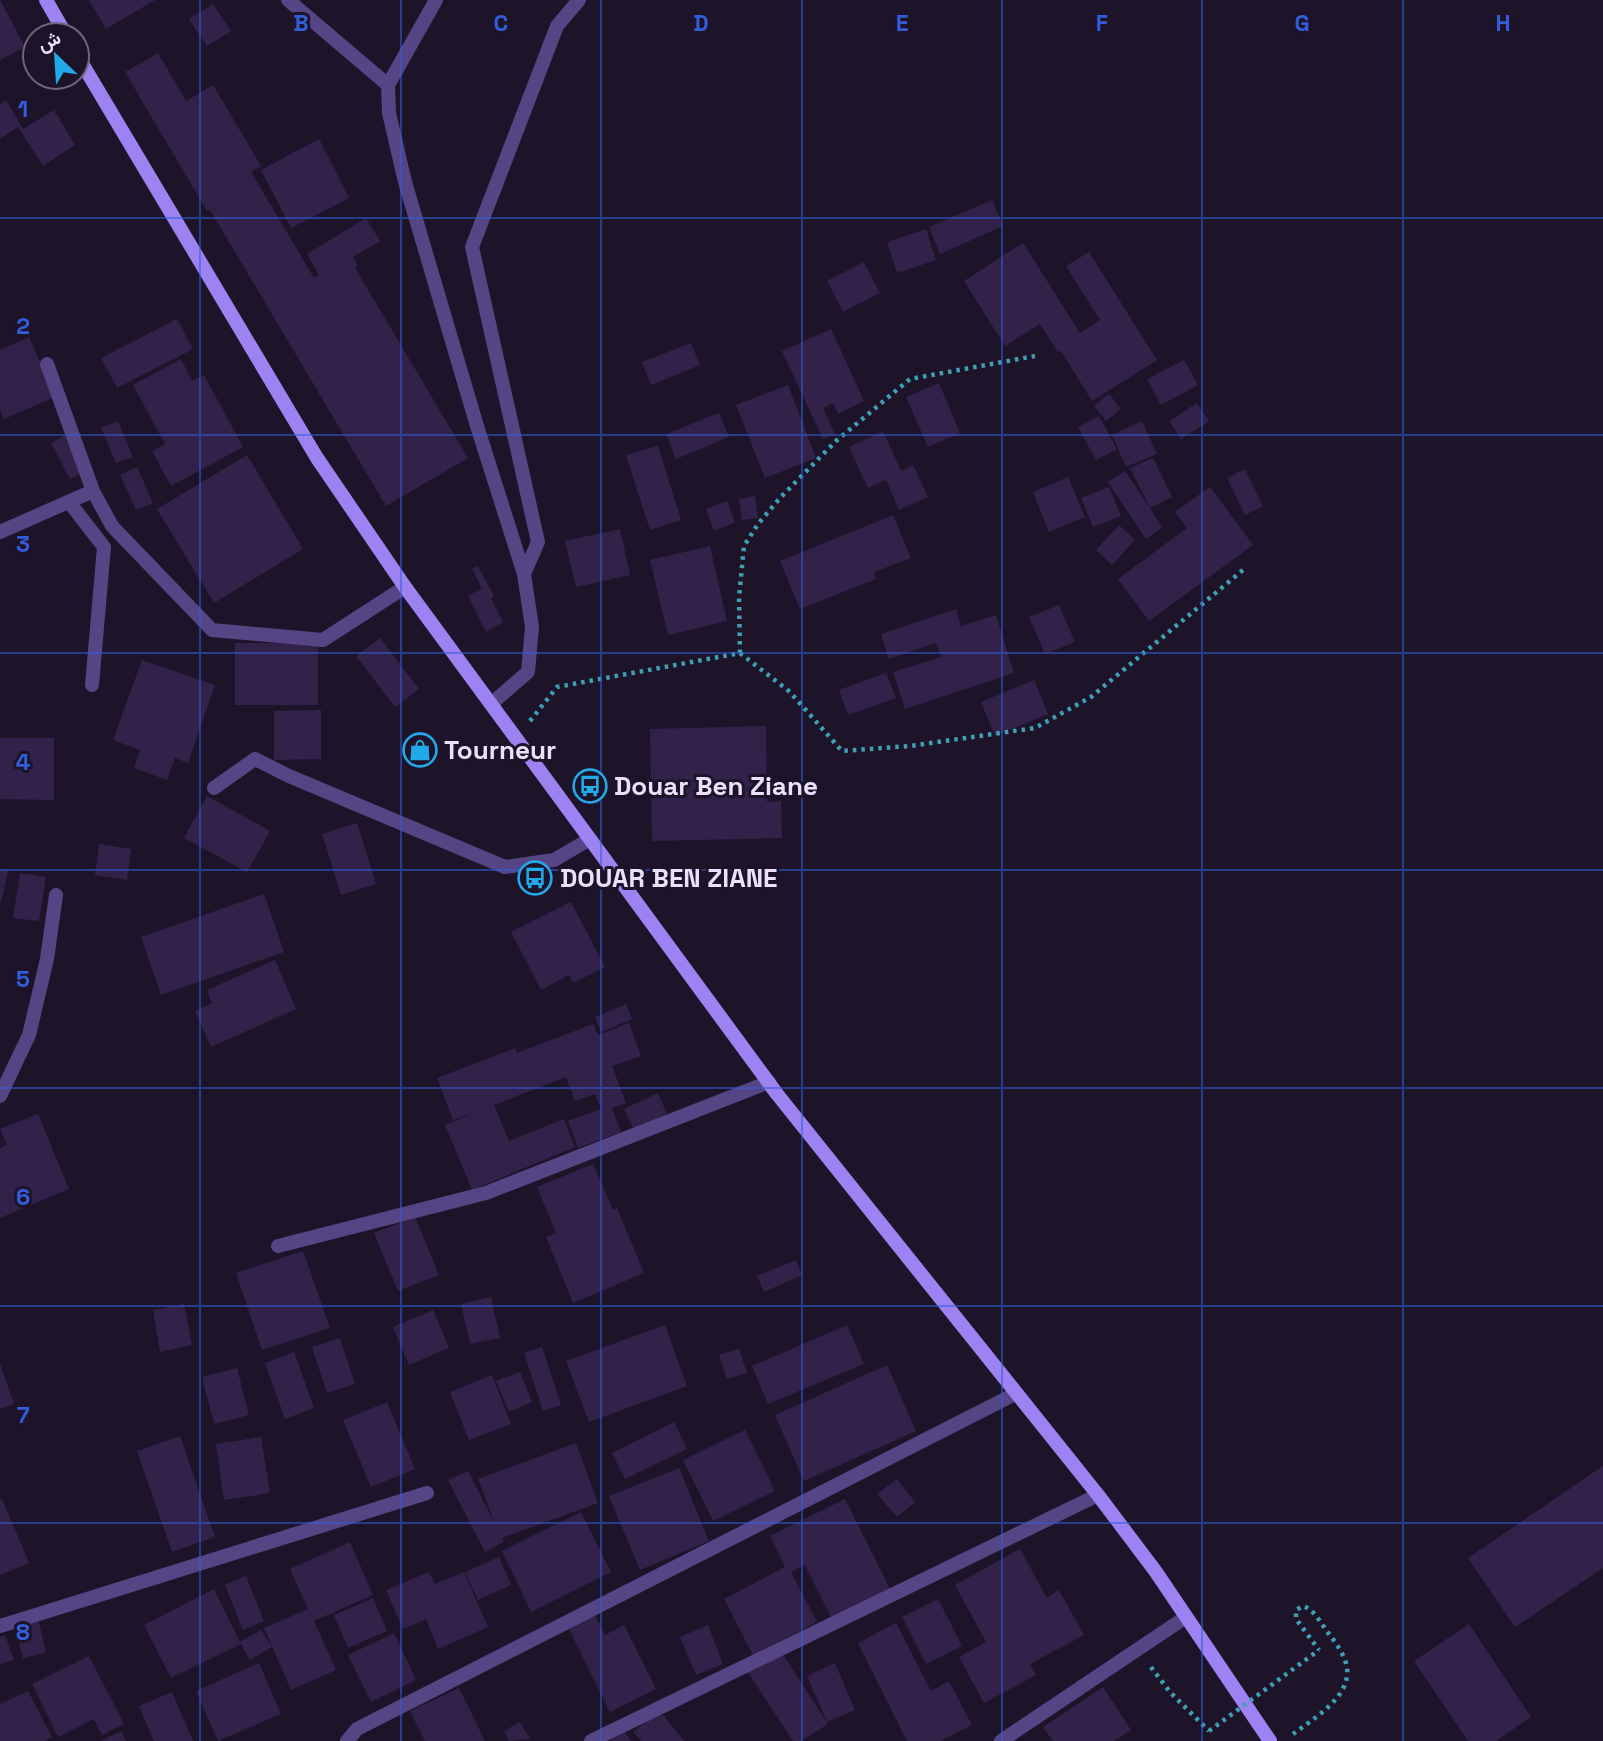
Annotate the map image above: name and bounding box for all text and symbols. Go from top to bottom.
text: B [293,8,309,38]
text: C [494,8,508,38]
text: D [693,8,709,38]
text: E [896,8,908,38]
text: F [1096,8,1108,38]
text: G [1294,8,1310,38]
text: H [1495,8,1511,38]
north arrow [21,21,91,91]
text: ش [33,25,65,57]
text: 1 [18,94,28,124]
text: 2 [16,311,30,341]
text: 3 [16,529,30,559]
shop icon: Tourneur [401,731,439,769]
place label: Tourneur [444,733,556,767]
text: 4 [16,747,31,777]
bus stop icon: Douar Ben Ziane [571,767,609,805]
place label: Douar Ben Ziane [614,769,818,803]
bus stop icon: DOUAR BEN ZIANE [516,859,554,897]
place label: DOUAR BEN ZIANE [560,861,777,895]
text: 5 [16,964,30,994]
text: 6 [16,1182,30,1212]
text: 7 [17,1400,30,1430]
text: 8 [16,1617,30,1647]

